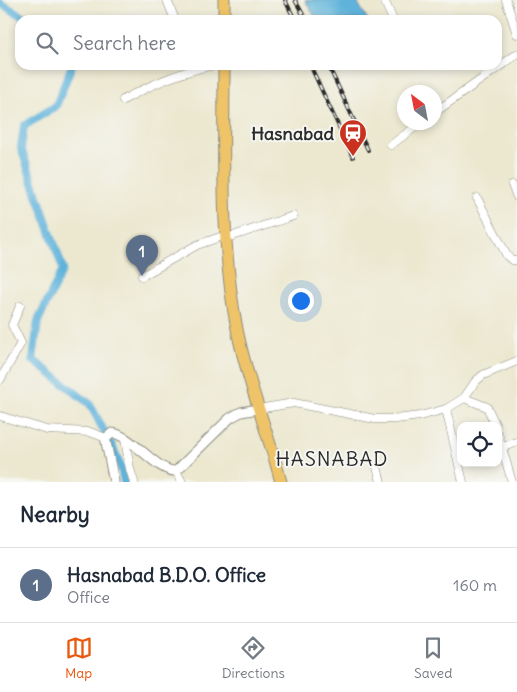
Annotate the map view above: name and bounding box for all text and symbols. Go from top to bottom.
search box [15,15,502,70]
icon: search [33,29,61,57]
text: Search here [73,31,176,55]
north arrow [397,85,442,130]
station icon: Hasnabad [338,118,368,157]
place label: Hasnabad [251,122,334,145]
pin: 1 [126,235,158,276]
your location [288,288,314,314]
map controls [457,422,502,467]
button: locate [457,422,502,467]
district label: HASNABAD [275,446,389,471]
text: Nearby [20,501,90,528]
text: Hasnabad B.D.O. Office [67,563,266,587]
text: 1 [33,575,39,595]
text: 160 m [453,575,497,595]
text: Office [67,587,110,607]
tab: Map [65,634,93,682]
tab: Directions [222,634,285,682]
tab: Saved [414,634,452,682]

